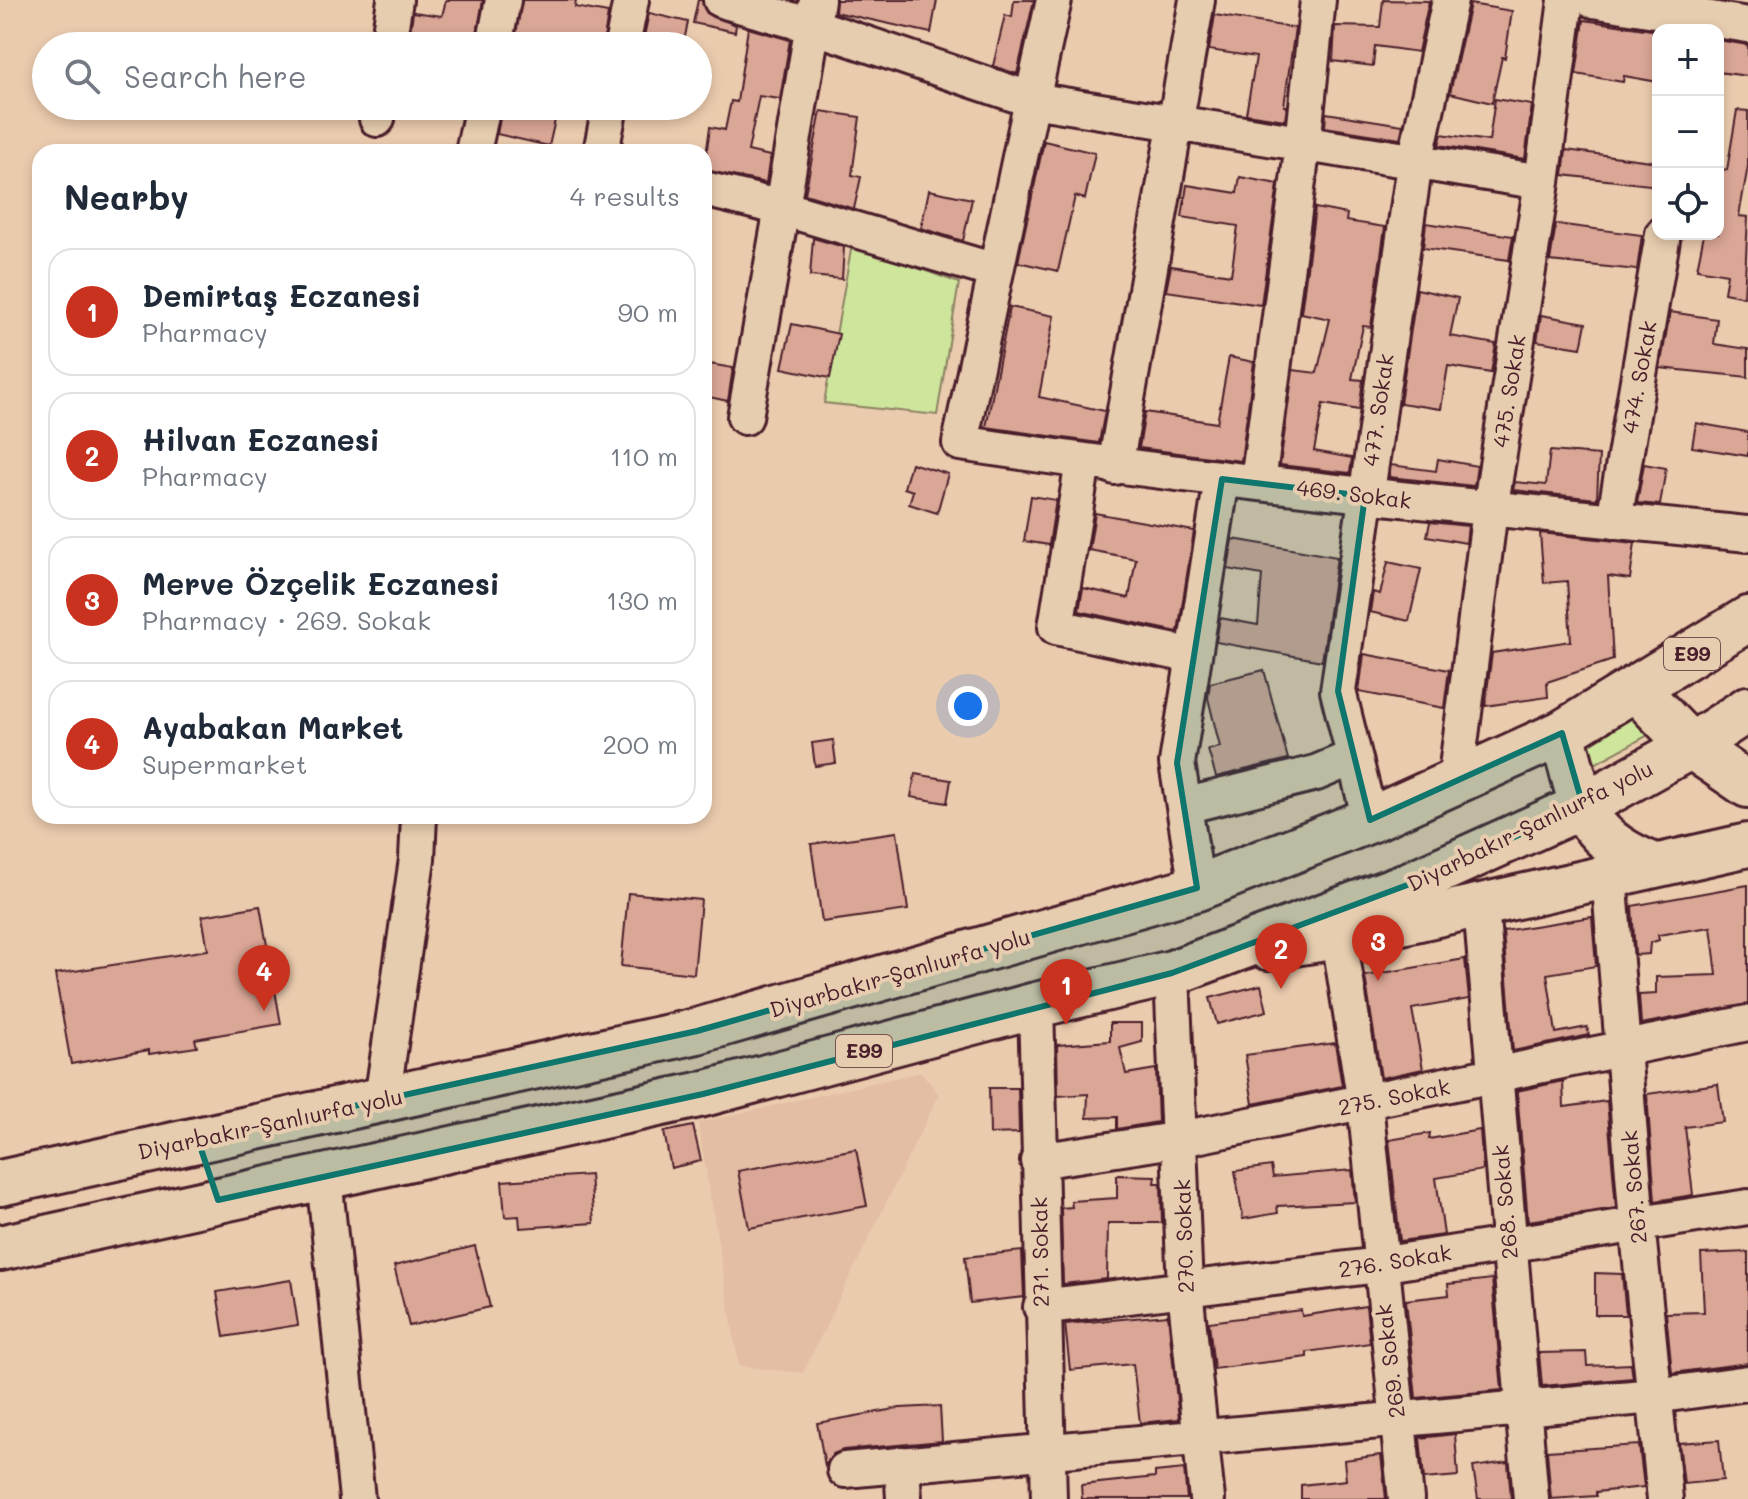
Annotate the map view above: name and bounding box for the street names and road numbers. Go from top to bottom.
street label: 474. Sokak [1614,318,1663,436]
street label: 475. Sokak [1485,332,1532,450]
street label: 477. Sokak [1355,352,1400,468]
street label: 469. Sokak [1295,472,1413,515]
road number: E99 [1664,638,1720,670]
street label: Diyarbakır-Şanlıurfa yolu [1402,753,1657,898]
street label: Diyarbakır-Şanlıurfa yolu [766,921,1034,1024]
road number: E99 [836,1035,892,1067]
street label: 275. Sokak [1335,1071,1452,1122]
street label: Diyarbakır-Şanlıurfa yolu [135,1081,405,1166]
street label: 267. Sokak [1614,1129,1653,1245]
street label: 268. Sokak [1485,1144,1524,1261]
street label: 270. Sokak [1167,1178,1200,1294]
street label: 271. Sokak [1024,1197,1055,1307]
street label: 276. Sokak [1336,1237,1453,1284]
street label: 269. Sokak [1368,1302,1411,1420]

